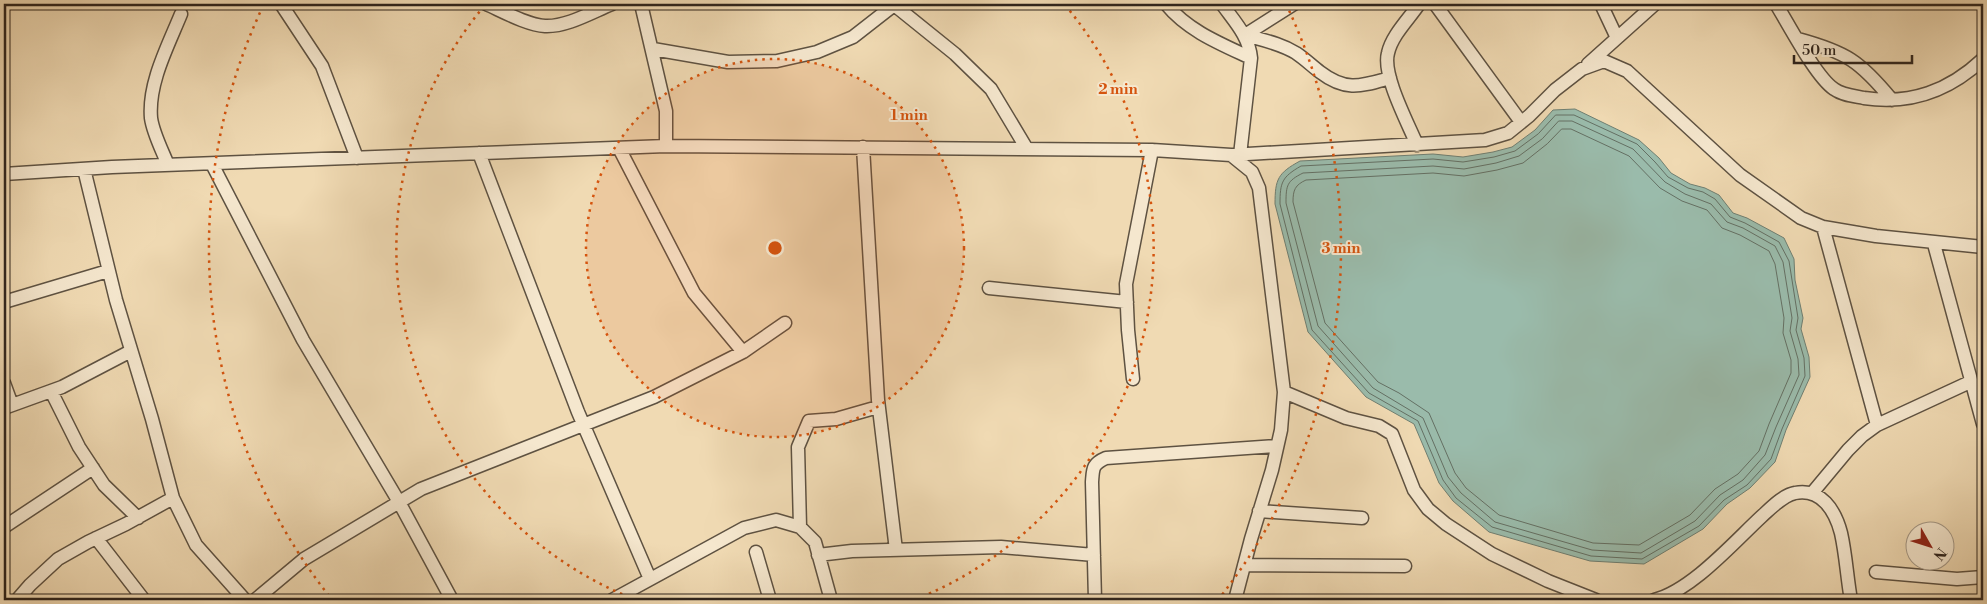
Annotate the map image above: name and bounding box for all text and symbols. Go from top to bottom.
scale bar [1794,32,1912,64]
text: 50 m [1802,41,1836,60]
text: 2 min [1098,80,1138,99]
text: 1 min [890,106,928,125]
centre of rings [766,239,784,257]
text: 3 min [1321,239,1361,258]
north arrow [1904,522,1954,572]
text: N [1929,544,1950,564]

